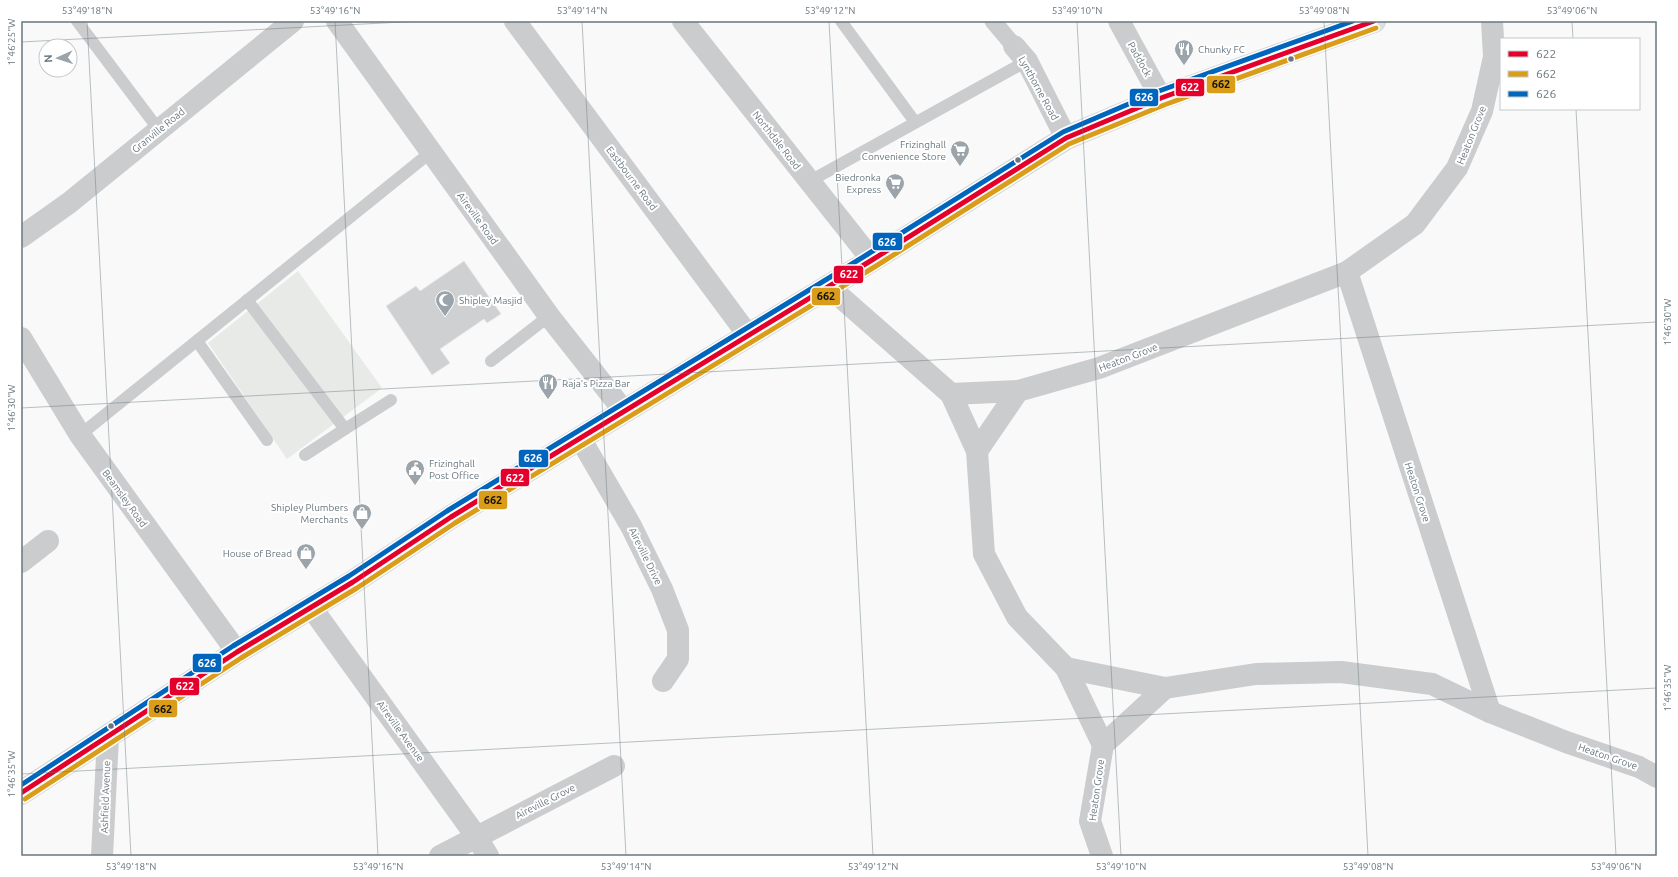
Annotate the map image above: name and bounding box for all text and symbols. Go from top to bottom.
text: 53°49'18"N [62,5,112,16]
text: 53°49'16"N [310,5,360,16]
text: 53°49'14"N [557,5,607,16]
text: 53°49'12"N [805,5,855,16]
text: 53°49'10"N [1052,5,1102,16]
text: 53°49'08"N [1299,5,1349,16]
text: 53°49'06"N [1547,5,1597,16]
text: 1°46'25"W [6,18,17,66]
north arrow [38,38,78,78]
restaurant icon: Chunky FC [1173,38,1195,66]
legend [1500,38,1640,110]
street label: Paddock [1125,40,1154,79]
place label: Chunky FC [1198,44,1245,55]
text: 622 [1536,47,1556,60]
text: N [42,54,54,63]
street label: Lynthorne Road [1016,54,1061,122]
unlabelled marker [1286,54,1296,64]
text: 662 [1536,67,1556,80]
line badge: 662 [1206,75,1236,94]
line badge: 622 [1175,78,1205,97]
text: 662 [1212,78,1230,90]
text: 622 [1181,81,1199,93]
text: 626 [1536,87,1557,100]
line badge: 626 [1129,88,1159,107]
text: 626 [1135,91,1153,103]
street label: Heaton Grove [1455,104,1488,166]
street label: Granville Road [130,106,187,155]
street label: Northdale Road [750,109,803,172]
place label: Frizinghall Convenience Store [862,139,946,162]
supermarket icon: Frizinghall Convenience Store [949,139,971,167]
street label: Eastbourne Road [604,144,659,212]
unlabelled marker [1013,155,1023,165]
place label: Biedronka Express [835,172,881,195]
supermarket icon: Biedronka Express [884,172,906,200]
street label: Aireville Road [455,190,500,247]
line badge: 626 [872,232,903,251]
text: 626 [878,236,896,248]
line badge: 622 [833,265,864,284]
text: 622 [840,268,858,280]
line badge: 662 [811,287,841,306]
mosque icon: Shipley Masjid [434,289,456,317]
text: 662 [817,290,835,302]
place label: Shipley Masjid [459,295,523,306]
text: 1°46'30"W [1662,298,1673,346]
street label: Heaton Grove [1097,341,1159,374]
restaurant icon: Raja's Pizza Bar [537,372,559,400]
place label: Raja's Pizza Bar [562,378,630,389]
text: 1°46'30"W [6,384,17,432]
line badge: 626 [518,449,549,468]
text: 626 [524,452,542,464]
public building icon: Frizinghall Post Office [404,458,426,486]
place label: Frizinghall Post Office [429,458,479,481]
street label: Heaton Grove [1403,461,1432,523]
street label: Beamsley Road [100,467,149,529]
line badge: 622 [500,468,530,487]
text: 622 [506,472,524,484]
line badge: 662 [478,490,508,510]
text: 662 [484,494,502,506]
place label: Shipley Plumbers Merchants [271,502,348,525]
shop icon: Shipley Plumbers Merchants [351,502,373,530]
street label: Aireville Drive [627,526,664,587]
shop icon: House of Bread [295,542,317,570]
place label: House of Bread [223,548,292,559]
line badge: 626 [192,653,222,673]
text: 626 [198,657,216,669]
text: 1°46'35"W [1662,664,1673,712]
line badge: 622 [169,677,200,696]
text: 622 [176,680,194,692]
line badge: 662 [148,699,178,718]
street label: Aireville Avenue [375,699,426,764]
text: 662 [154,703,172,715]
unlabelled marker [106,721,116,731]
street label: Heaton Grove [1577,741,1639,772]
text: 1°46'35"W [6,750,17,798]
street label: Heaton Grove [1087,759,1106,822]
street label: Ashfield Avenue [99,760,112,834]
street label: Aireville Grove [514,782,577,821]
text: 53°49'18"N [106,861,156,872]
text: 53°49'16"N [353,861,403,872]
text: 53°49'14"N [601,861,651,872]
text: 53°49'12"N [848,861,898,872]
text: 53°49'10"N [1096,861,1146,872]
text: 53°49'08"N [1343,861,1393,872]
text: 53°49'06"N [1591,861,1641,872]

